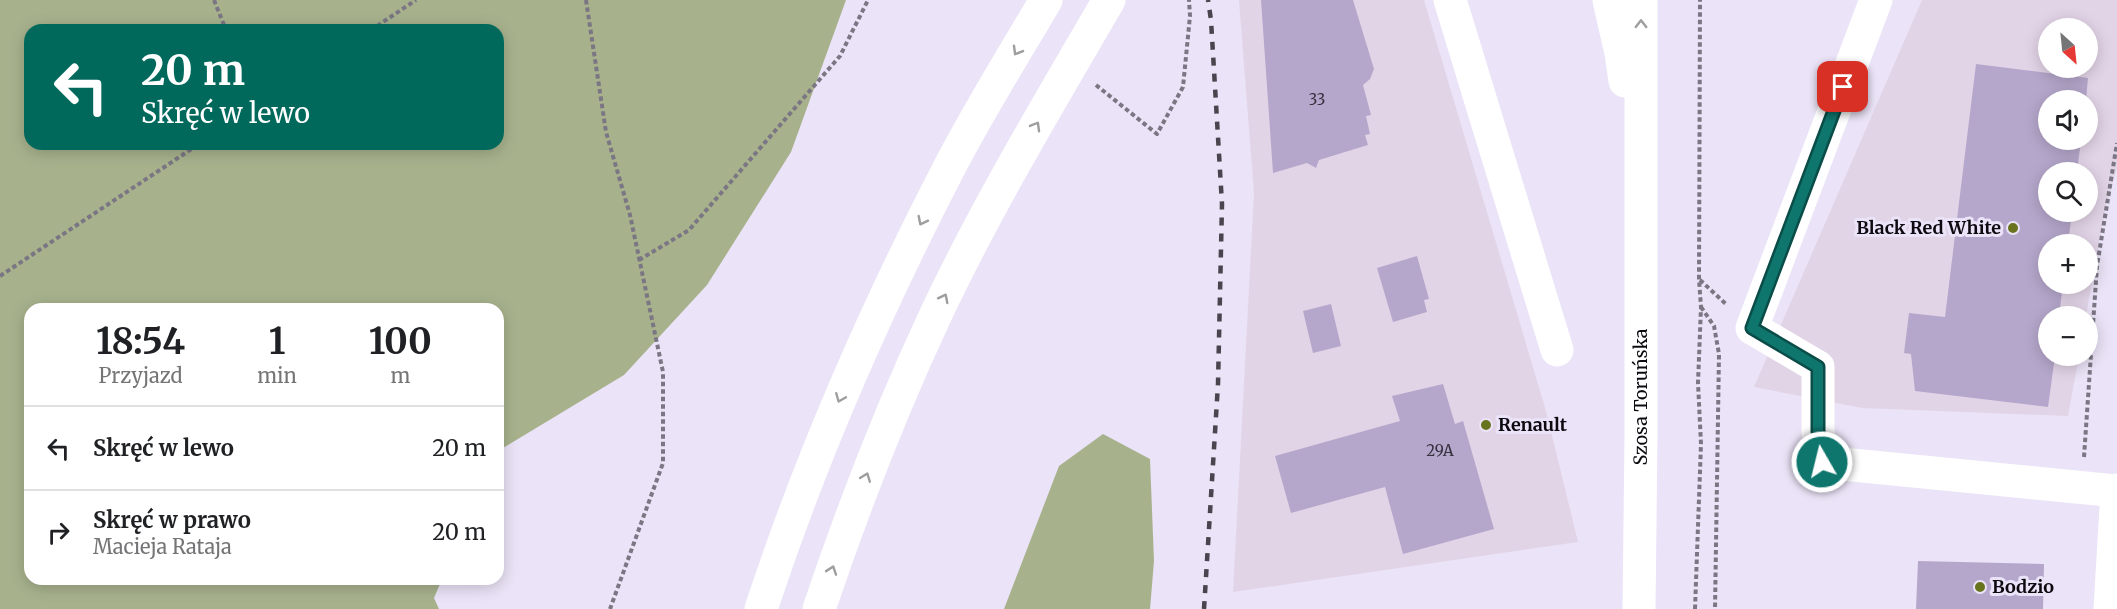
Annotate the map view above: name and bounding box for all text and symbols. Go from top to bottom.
north arrow [2038,18,2098,78]
map controls [2038,18,2098,366]
one-way arrow [1635,19,1647,28]
text: 20 m [141,44,245,96]
one-way arrow [1012,44,1024,55]
icon: left [42,48,120,126]
pin [1817,61,1868,112]
icon: arrive [1826,70,1859,103]
house number: 33 [1309,90,1325,109]
button: sound [2038,90,2098,150]
text: Skręć w lewo [141,96,310,130]
one-way arrow [1028,122,1040,133]
button: search [2038,162,2098,222]
one-way arrow [918,215,930,226]
place label: Black Red White [1856,216,2001,239]
marker: Black Red White [2006,221,2020,235]
button: + [2038,234,2098,294]
one-way arrow [937,294,948,305]
button: − [2038,306,2098,366]
text: 18:54 [96,319,185,364]
text: 1 [269,319,285,364]
text: 100 [369,319,432,364]
street label: Szosa Toruńska [1629,328,1652,466]
text: Przyjazd [99,363,183,388]
text: min [257,363,297,388]
text: m [390,363,410,388]
one-way arrow [835,392,847,403]
place label: Renault [1498,413,1568,436]
marker: Renault [1479,418,1493,432]
position arrow [1790,430,1854,494]
icon: left [42,432,75,465]
text: Skręć w lewo [93,434,234,462]
text: 20 m [432,434,486,462]
house number: 29A [1426,441,1454,460]
one-way arrow [859,472,871,483]
text: Skręć w prawo [93,506,251,534]
icon: right [42,516,75,549]
text: 20 m [432,518,486,546]
text: Macieja Rataja [93,534,232,559]
one-way arrow [825,565,837,576]
place label: Bodzio [1992,575,2054,598]
marker: Bodzio [1973,580,1987,594]

